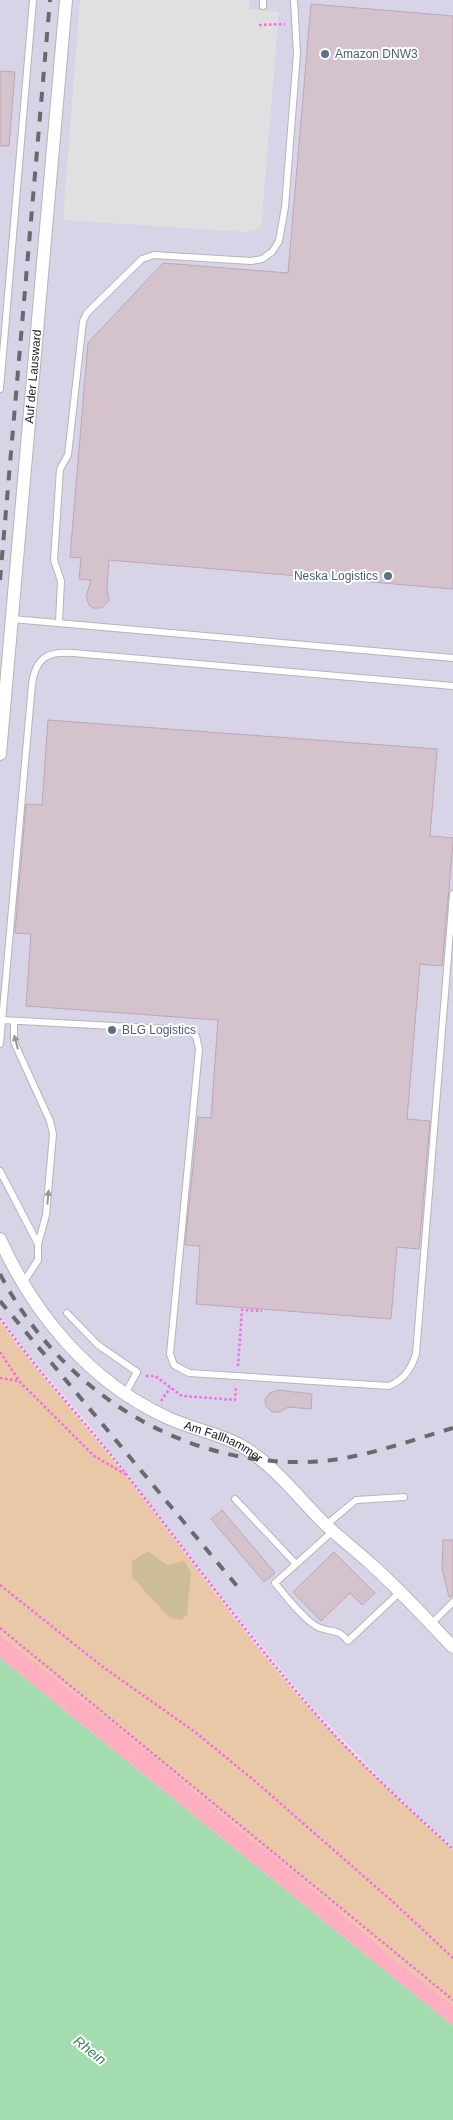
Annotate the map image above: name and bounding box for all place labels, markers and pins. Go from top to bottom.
place label: Amazon DNW3 [335,47,418,61]
marker: Amazon DNW3 [319,48,331,60]
place label: Neska Logistics [294,569,378,583]
marker: Neska Logistics [382,570,394,582]
place label: BLG Logistics [122,1023,196,1037]
marker: BLG Logistics [106,1024,118,1036]

